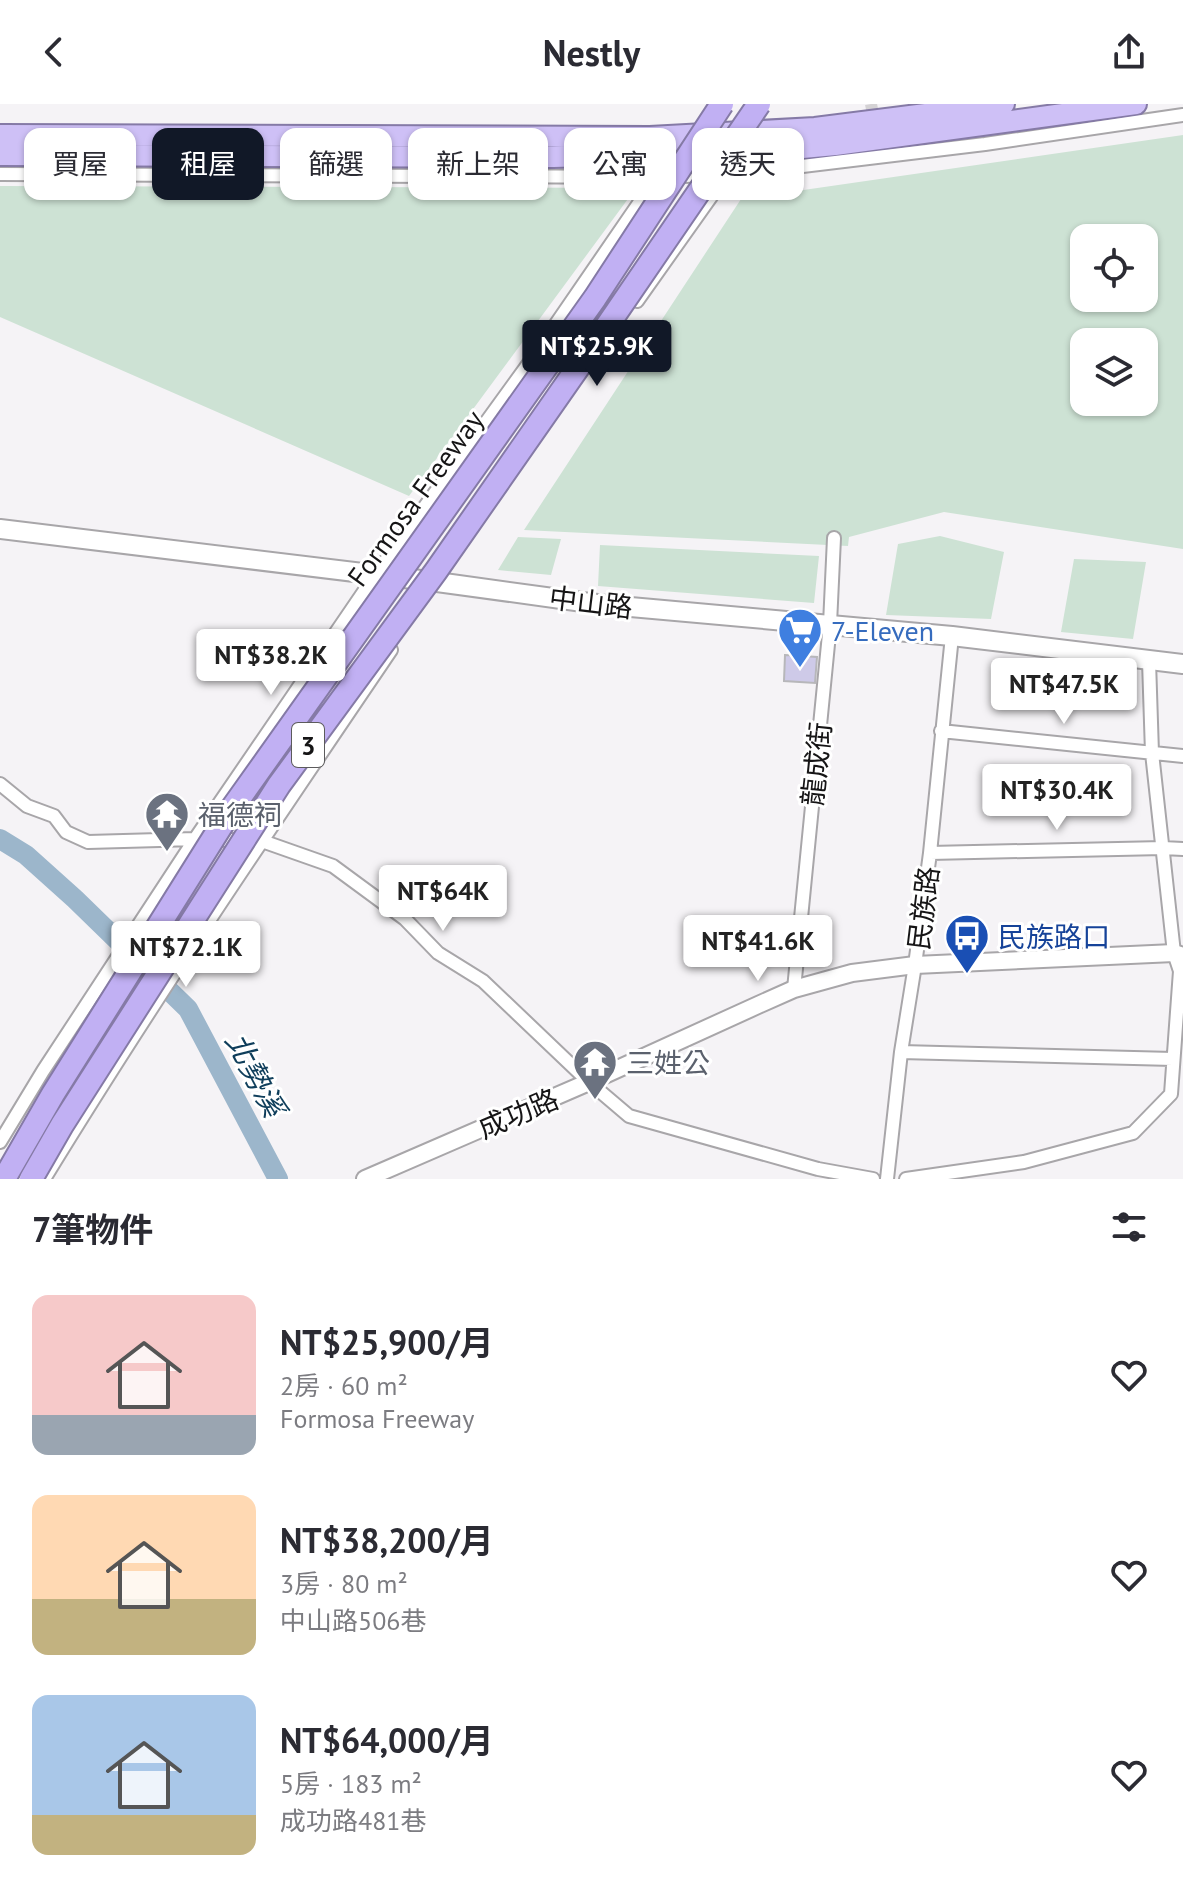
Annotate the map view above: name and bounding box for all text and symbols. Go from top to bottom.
text: Nestly [543,29,640,76]
icon: back [32,30,76,74]
icon: share [1107,30,1151,74]
chip: 買屋 [24,128,136,200]
chip: 租屋 [152,128,264,200]
chip: 篩選 [280,128,392,200]
chip: 新上架 [408,128,548,200]
chip: 公寓 [564,128,676,200]
chip: 透天 [692,128,804,200]
map controls [1070,224,1158,416]
button: locate [1070,224,1158,312]
pin: NT$25.9K [514,320,680,388]
button: layers [1070,328,1158,416]
text: NT$25.9K [540,329,654,362]
street label: Formosa Freeway [339,402,491,594]
street label: 中山路 [547,579,635,625]
supermarket icon: 7-Eleven [776,606,824,669]
place label: 7-Eleven [831,612,934,649]
pin: NT$38.2K [188,629,354,697]
text: NT$38.2K [214,638,328,671]
pin: NT$47.5K [981,658,1147,726]
text: NT$47.5K [1009,667,1119,700]
street label: 龍成街 [793,720,839,808]
road number: 3 [292,723,324,767]
pin: NT$30.4K [974,764,1140,832]
text: NT$30.4K [1000,773,1114,806]
temple icon: 福德祠 [143,790,191,853]
place label: 福德祠 [198,796,282,833]
street label: 民族路 [900,864,946,952]
pin: NT$64K [378,865,508,933]
text: NT$64K [397,874,489,907]
bus stop icon: 民族路口 [943,912,991,975]
pin: NT$41.6K [675,915,841,983]
place label: 民族路口 [998,918,1110,955]
pin: NT$72.1K [103,921,269,989]
text: NT$41.6K [701,924,815,957]
text: NT$72.1K [129,930,243,963]
water label: 北勢溪 [218,1025,296,1126]
temple icon: 三姓公 [571,1038,619,1101]
place label: 三姓公 [626,1044,710,1081]
street label: 成功路 [472,1080,564,1146]
icon: filters [1107,1205,1151,1249]
text: 7筆物件 [32,1207,153,1251]
text: NT$25,900/月 [280,1320,494,1364]
icon: home [96,1327,192,1423]
icon: heart [1107,1353,1151,1397]
text: 2房 · 60 m² [280,1369,408,1402]
text: Formosa Freeway [280,1402,474,1435]
text: NT$38,200/月 [280,1518,494,1562]
icon: home [96,1527,192,1623]
icon: heart [1107,1553,1151,1597]
text: 3房 · 80 m² [280,1567,408,1600]
text: 中山路506巷 [280,1604,427,1637]
text: NT$64,000/月 [280,1718,494,1762]
icon: home [96,1727,192,1823]
icon: heart [1107,1753,1151,1797]
text: 5房 · 183 m² [280,1767,422,1800]
text: 成功路481巷 [280,1804,427,1837]

